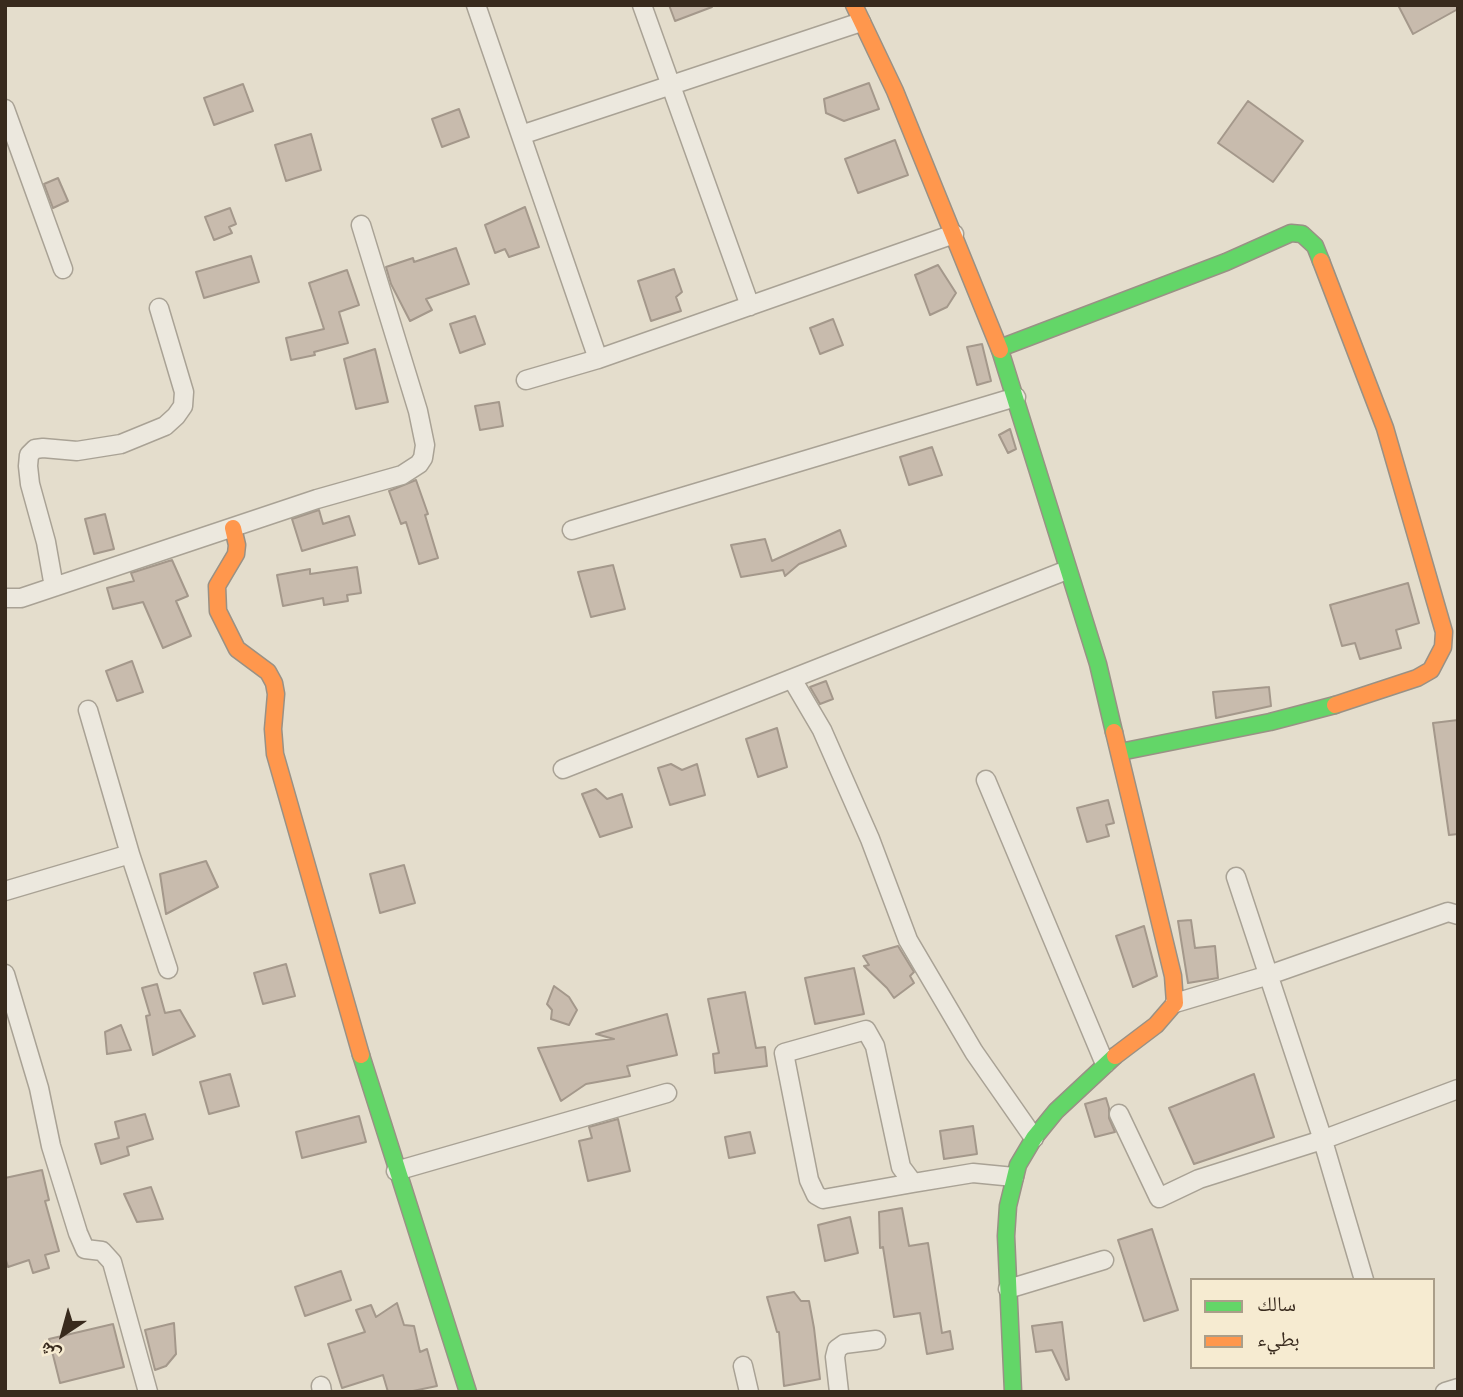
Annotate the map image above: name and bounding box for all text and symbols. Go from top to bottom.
legend [1190,1278,1435,1369]
text: سالك [1257,1289,1296,1321]
north arrow [28,1299,98,1369]
text: بطيء [1257,1324,1300,1356]
text: ش [34,1334,67,1369]

